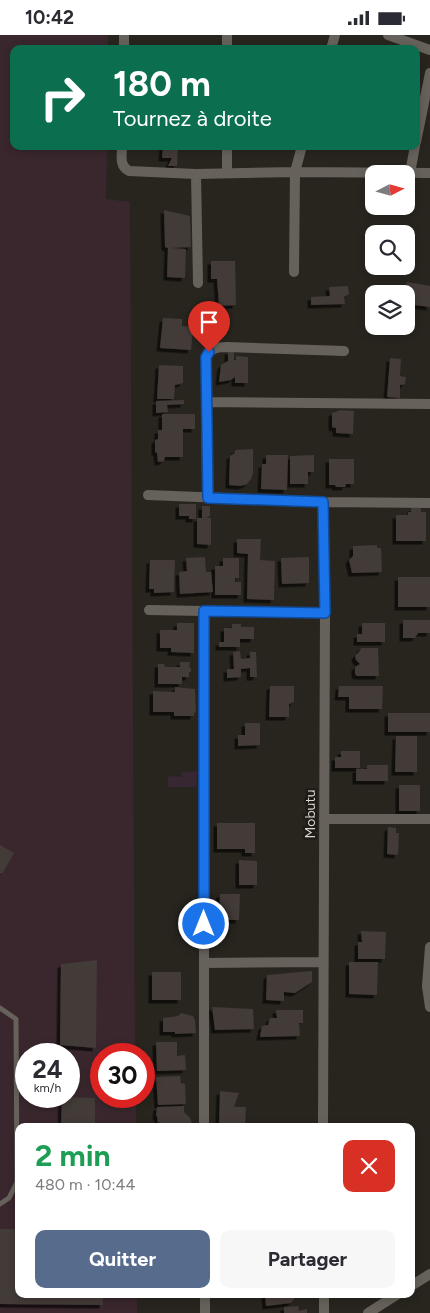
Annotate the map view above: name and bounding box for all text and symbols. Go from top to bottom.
text: 10:42 [25,6,74,29]
text: 180 m [113,63,211,105]
icon: right [30,65,95,130]
text: Tournez à droite [113,105,272,132]
north arrow [365,165,415,215]
map controls [365,165,415,335]
button: search [365,225,415,275]
button: layers [365,285,415,335]
pin [188,301,230,352]
icon: arrive [195,308,223,336]
street label: Mobutu [302,789,319,839]
position arrow [177,897,229,949]
speed limit sign: 30 [90,1043,155,1108]
text: 24 [32,1054,63,1084]
text: km/h [34,1081,61,1095]
text: 2 min [35,1137,111,1174]
button: close [343,1140,395,1192]
text: 480 m · 10:44 [35,1175,135,1194]
button: Quitter [35,1230,210,1288]
button: Partager [220,1230,395,1288]

